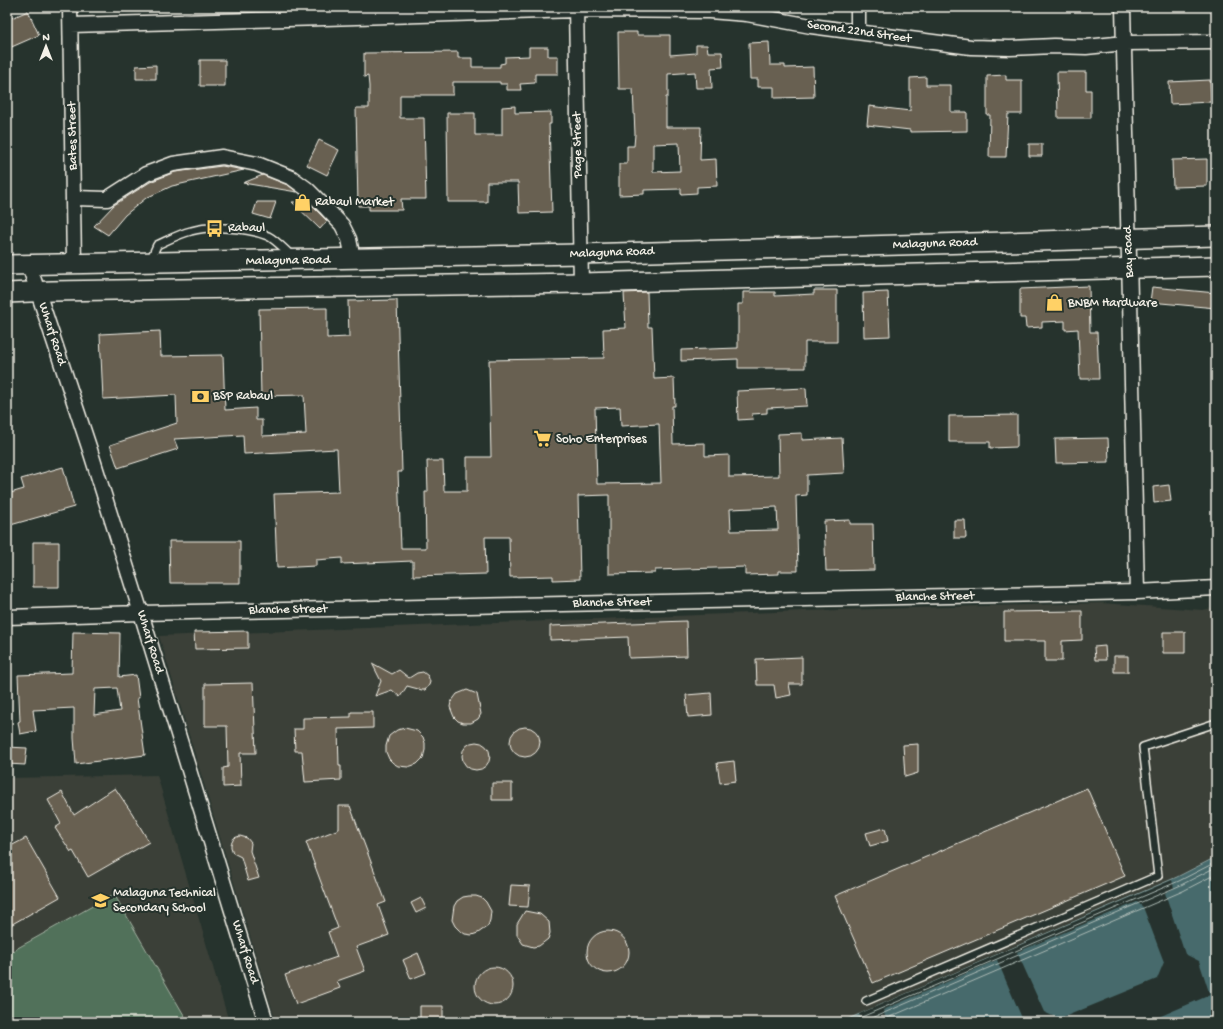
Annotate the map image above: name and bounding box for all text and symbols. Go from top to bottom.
street label: Second 22nd Street [806,17,914,47]
north arrow [26,26,66,66]
text: N [42,32,50,44]
street label: Bates Street [65,100,81,171]
street label: Page Street [570,110,586,179]
shop icon: Rabaul Market [292,192,312,212]
place label: Rabaul Market [315,195,395,210]
bus stop icon: Rabaul [205,218,225,238]
place label: Rabaul [228,221,265,236]
street label: Bay Road [1121,225,1137,279]
street label: Malaguna Road [892,235,979,253]
street label: Malaguna Road [569,244,656,262]
street label: Malaguna Road [246,253,332,269]
shop icon: BNBM Hardware [1045,293,1065,313]
place label: BNBM Hardware [1067,296,1158,311]
street label: Wharf Road [35,301,70,369]
bank icon: BSP Rabaul [190,386,210,406]
place label: BSP Rabaul [212,389,273,404]
supermarket icon: Soho Enterprises [533,429,553,449]
place label: Soho Enterprises [556,432,648,447]
street label: Blanche Street [894,589,976,605]
street label: Blanche Street [571,595,653,611]
street label: Blanche Street [247,602,329,618]
street label: Wharf Road [133,609,167,677]
place label: Malaguna Technical Secondary School [113,886,216,916]
school or university icon: Malaguna Technical Secondary School [90,890,110,910]
street label: Wharf Road [228,919,262,987]

